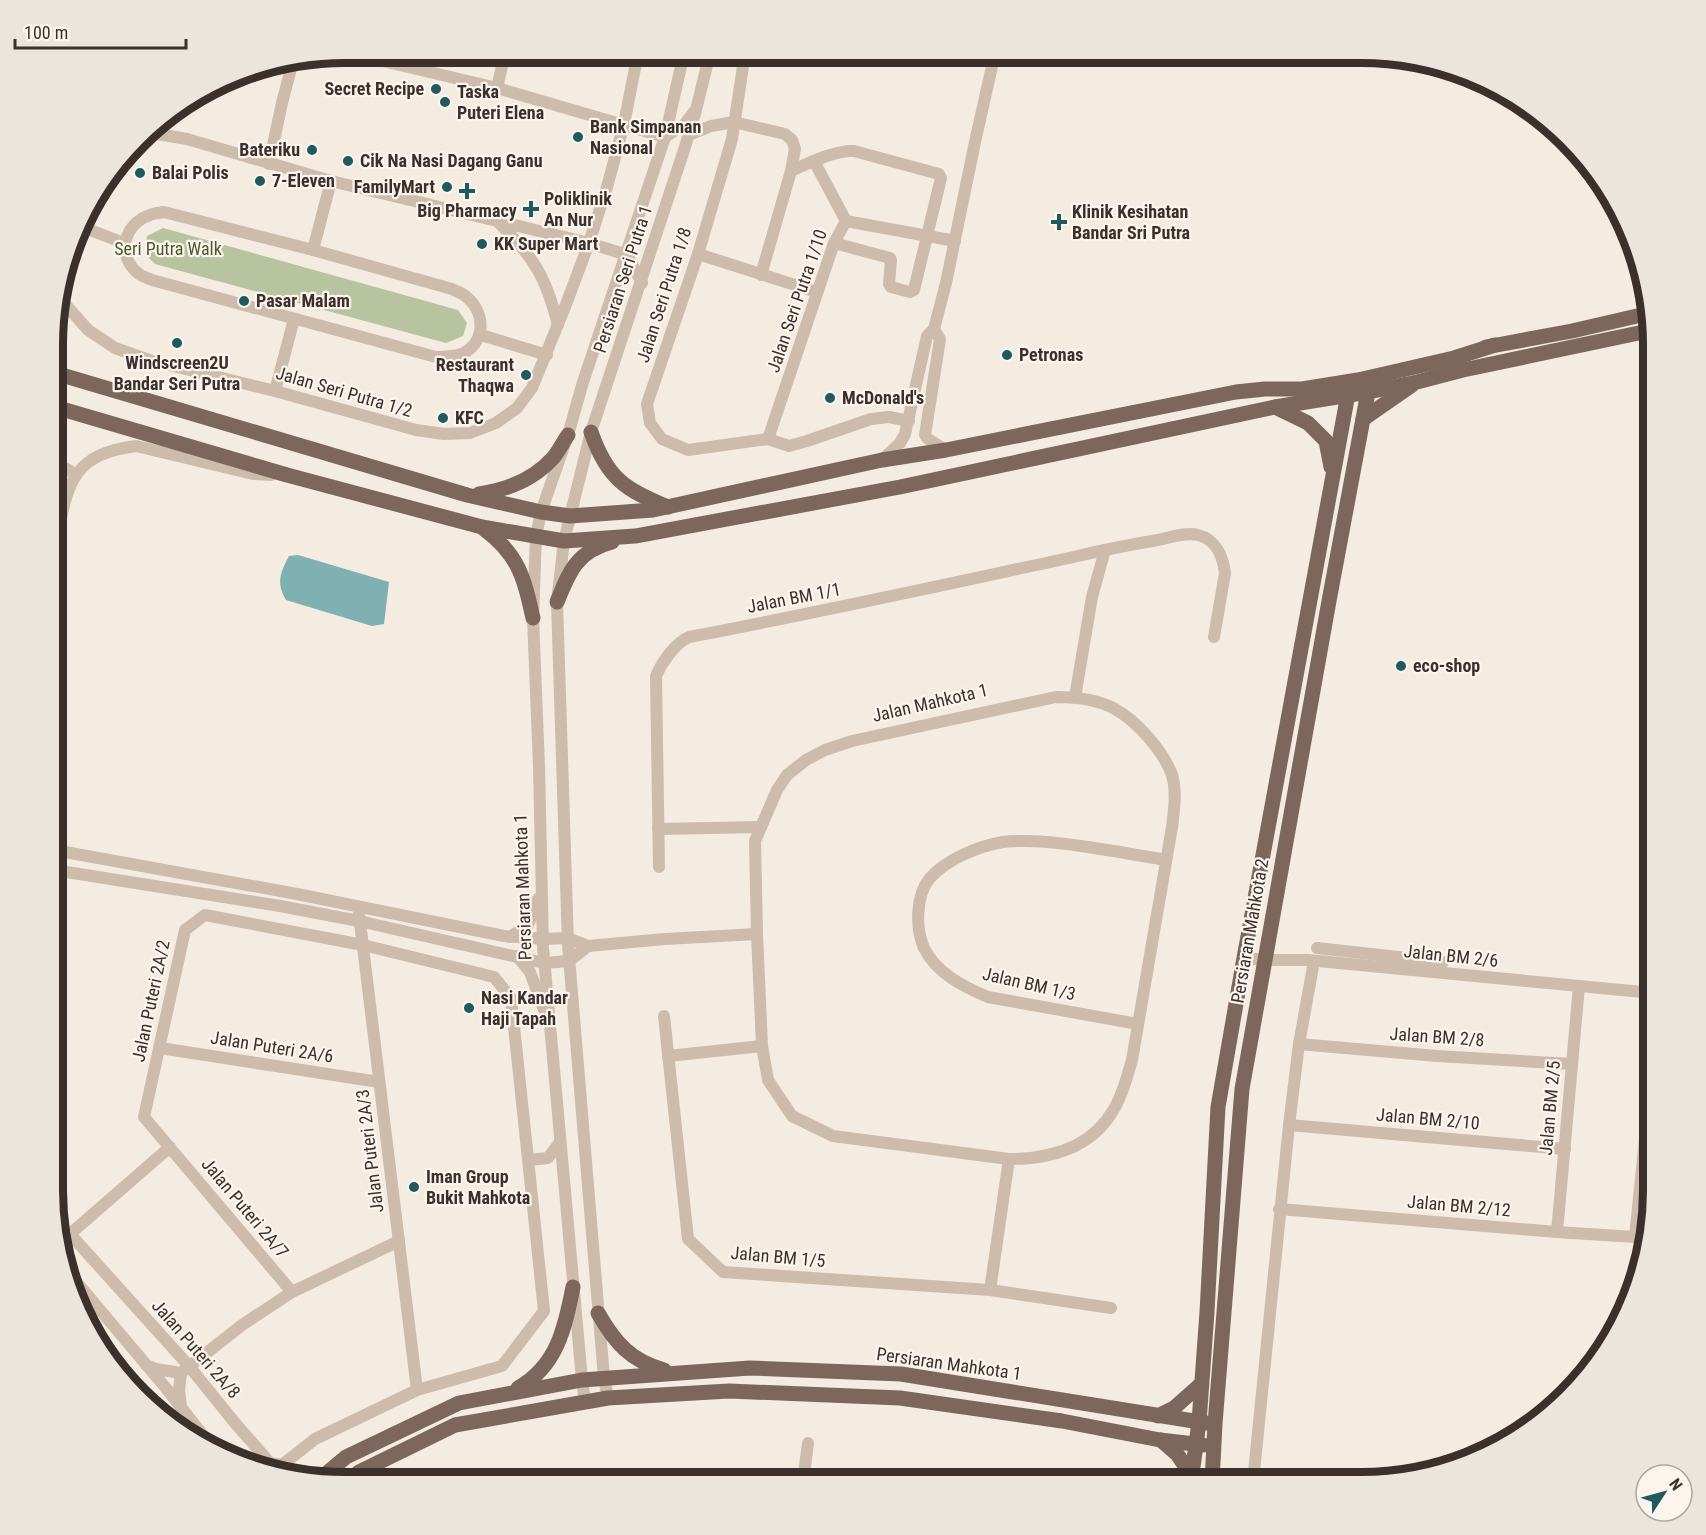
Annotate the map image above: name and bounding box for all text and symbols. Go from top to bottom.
scale bar [15,12,186,50]
text: 100 m [24,22,68,43]
place label: Secret Recipe [324,78,424,99]
place label: Taska Puteri Elena [457,81,544,123]
marker: Secret Recipe [429,82,443,96]
marker: Taska Puteri Elena [438,95,452,109]
place label: Bank Simpanan Nasional [590,116,701,158]
marker: Bank Simpanan Nasional [571,130,585,144]
place label: Bateriku [239,139,300,160]
marker: Bateriku [305,143,319,157]
place label: Cik Na Nasi Dagang Ganu [360,150,543,171]
marker: Cik Na Nasi Dagang Ganu [341,154,355,168]
place label: Balai Polis [152,162,229,183]
marker: Balai Polis [133,166,147,180]
place label: 7-Eleven [272,170,335,191]
marker: 7-Eleven [253,174,267,188]
place label: FamilyMart [354,176,435,197]
marker: FamilyMart [440,180,454,194]
marker: Big Pharmacy [460,184,474,198]
place label: Poliklinik An Nur [544,188,612,230]
place label: Big Pharmacy [417,200,517,221]
marker: Poliklinik An Nur [522,200,540,218]
place label: Klinik Kesihatan Bandar Sri Putra [1072,201,1190,243]
street label: Persiaran Seri Putra 1 [589,203,656,355]
marker: Klinik Kesihatan Bandar Sri Putra [1050,213,1068,231]
street label: Jalan Seri Putra 1/8 [632,225,695,365]
street label: Jalan Seri Putra 1/10 [762,227,831,375]
place label: KK Super Mart [494,233,599,254]
marker: KK Super Mart [475,237,489,251]
park label: Seri Putra Walk [114,238,222,259]
place label: Pasar Malam [256,290,350,311]
marker: Pasar Malam [237,294,251,308]
marker: Windscreen2U Bandar Seri Putra [170,336,184,350]
place label: Petronas [1019,344,1083,365]
marker: Petronas [1000,348,1014,362]
place label: Windscreen2U Bandar Seri Putra [114,352,240,394]
place label: Restaurant Thaqwa [436,354,514,396]
street label: Jalan Seri Putra 1/2 [274,362,415,421]
marker: Restaurant Thaqwa [519,368,533,382]
place label: McDonald's [842,387,924,408]
marker: McDonald's [823,391,837,405]
place label: KFC [455,407,484,428]
marker: KFC [436,411,450,425]
street label: Jalan BM 1/1 [745,578,843,617]
place label: eco-shop [1413,655,1480,676]
marker: eco-shop [1394,659,1408,673]
street label: Jalan Mahkota 1 [870,679,990,726]
street label: Persiaran Mahkota 1 [509,814,536,961]
street label: Persiaran Mahkota 2 [1226,857,1273,1005]
street label: Jalan Puteri 2A/2 [127,938,174,1064]
street label: Jalan BM 2/6 [1403,940,1499,971]
street label: Jalan BM 1/3 [980,963,1078,1004]
place label: Nasi Kandar Haji Tapah [481,987,568,1029]
marker: Nasi Kandar Haji Tapah [462,1001,476,1015]
street label: Jalan BM 2/8 [1389,1023,1485,1050]
street label: Jalan Puteri 2A/6 [209,1026,335,1067]
street label: Jalan BM 2/5 [1535,1060,1564,1156]
street label: Jalan Puteri 2A/3 [352,1088,387,1214]
street label: Jalan BM 2/10 [1375,1104,1481,1133]
street label: Jalan Puteri 2A/7 [198,1153,293,1262]
place label: Iman Group Bukit Mahkota [426,1166,530,1208]
marker: Iman Group Bukit Mahkota [407,1180,421,1194]
street label: Jalan BM 2/12 [1406,1191,1512,1220]
street label: Jalan BM 1/5 [730,1242,826,1271]
street label: Jalan Puteri 2A/8 [148,1295,245,1402]
street label: Persiaran Mahkota 1 [875,1343,1023,1384]
north arrow [1634,1463,1694,1523]
text: N [1665,1475,1686,1494]

